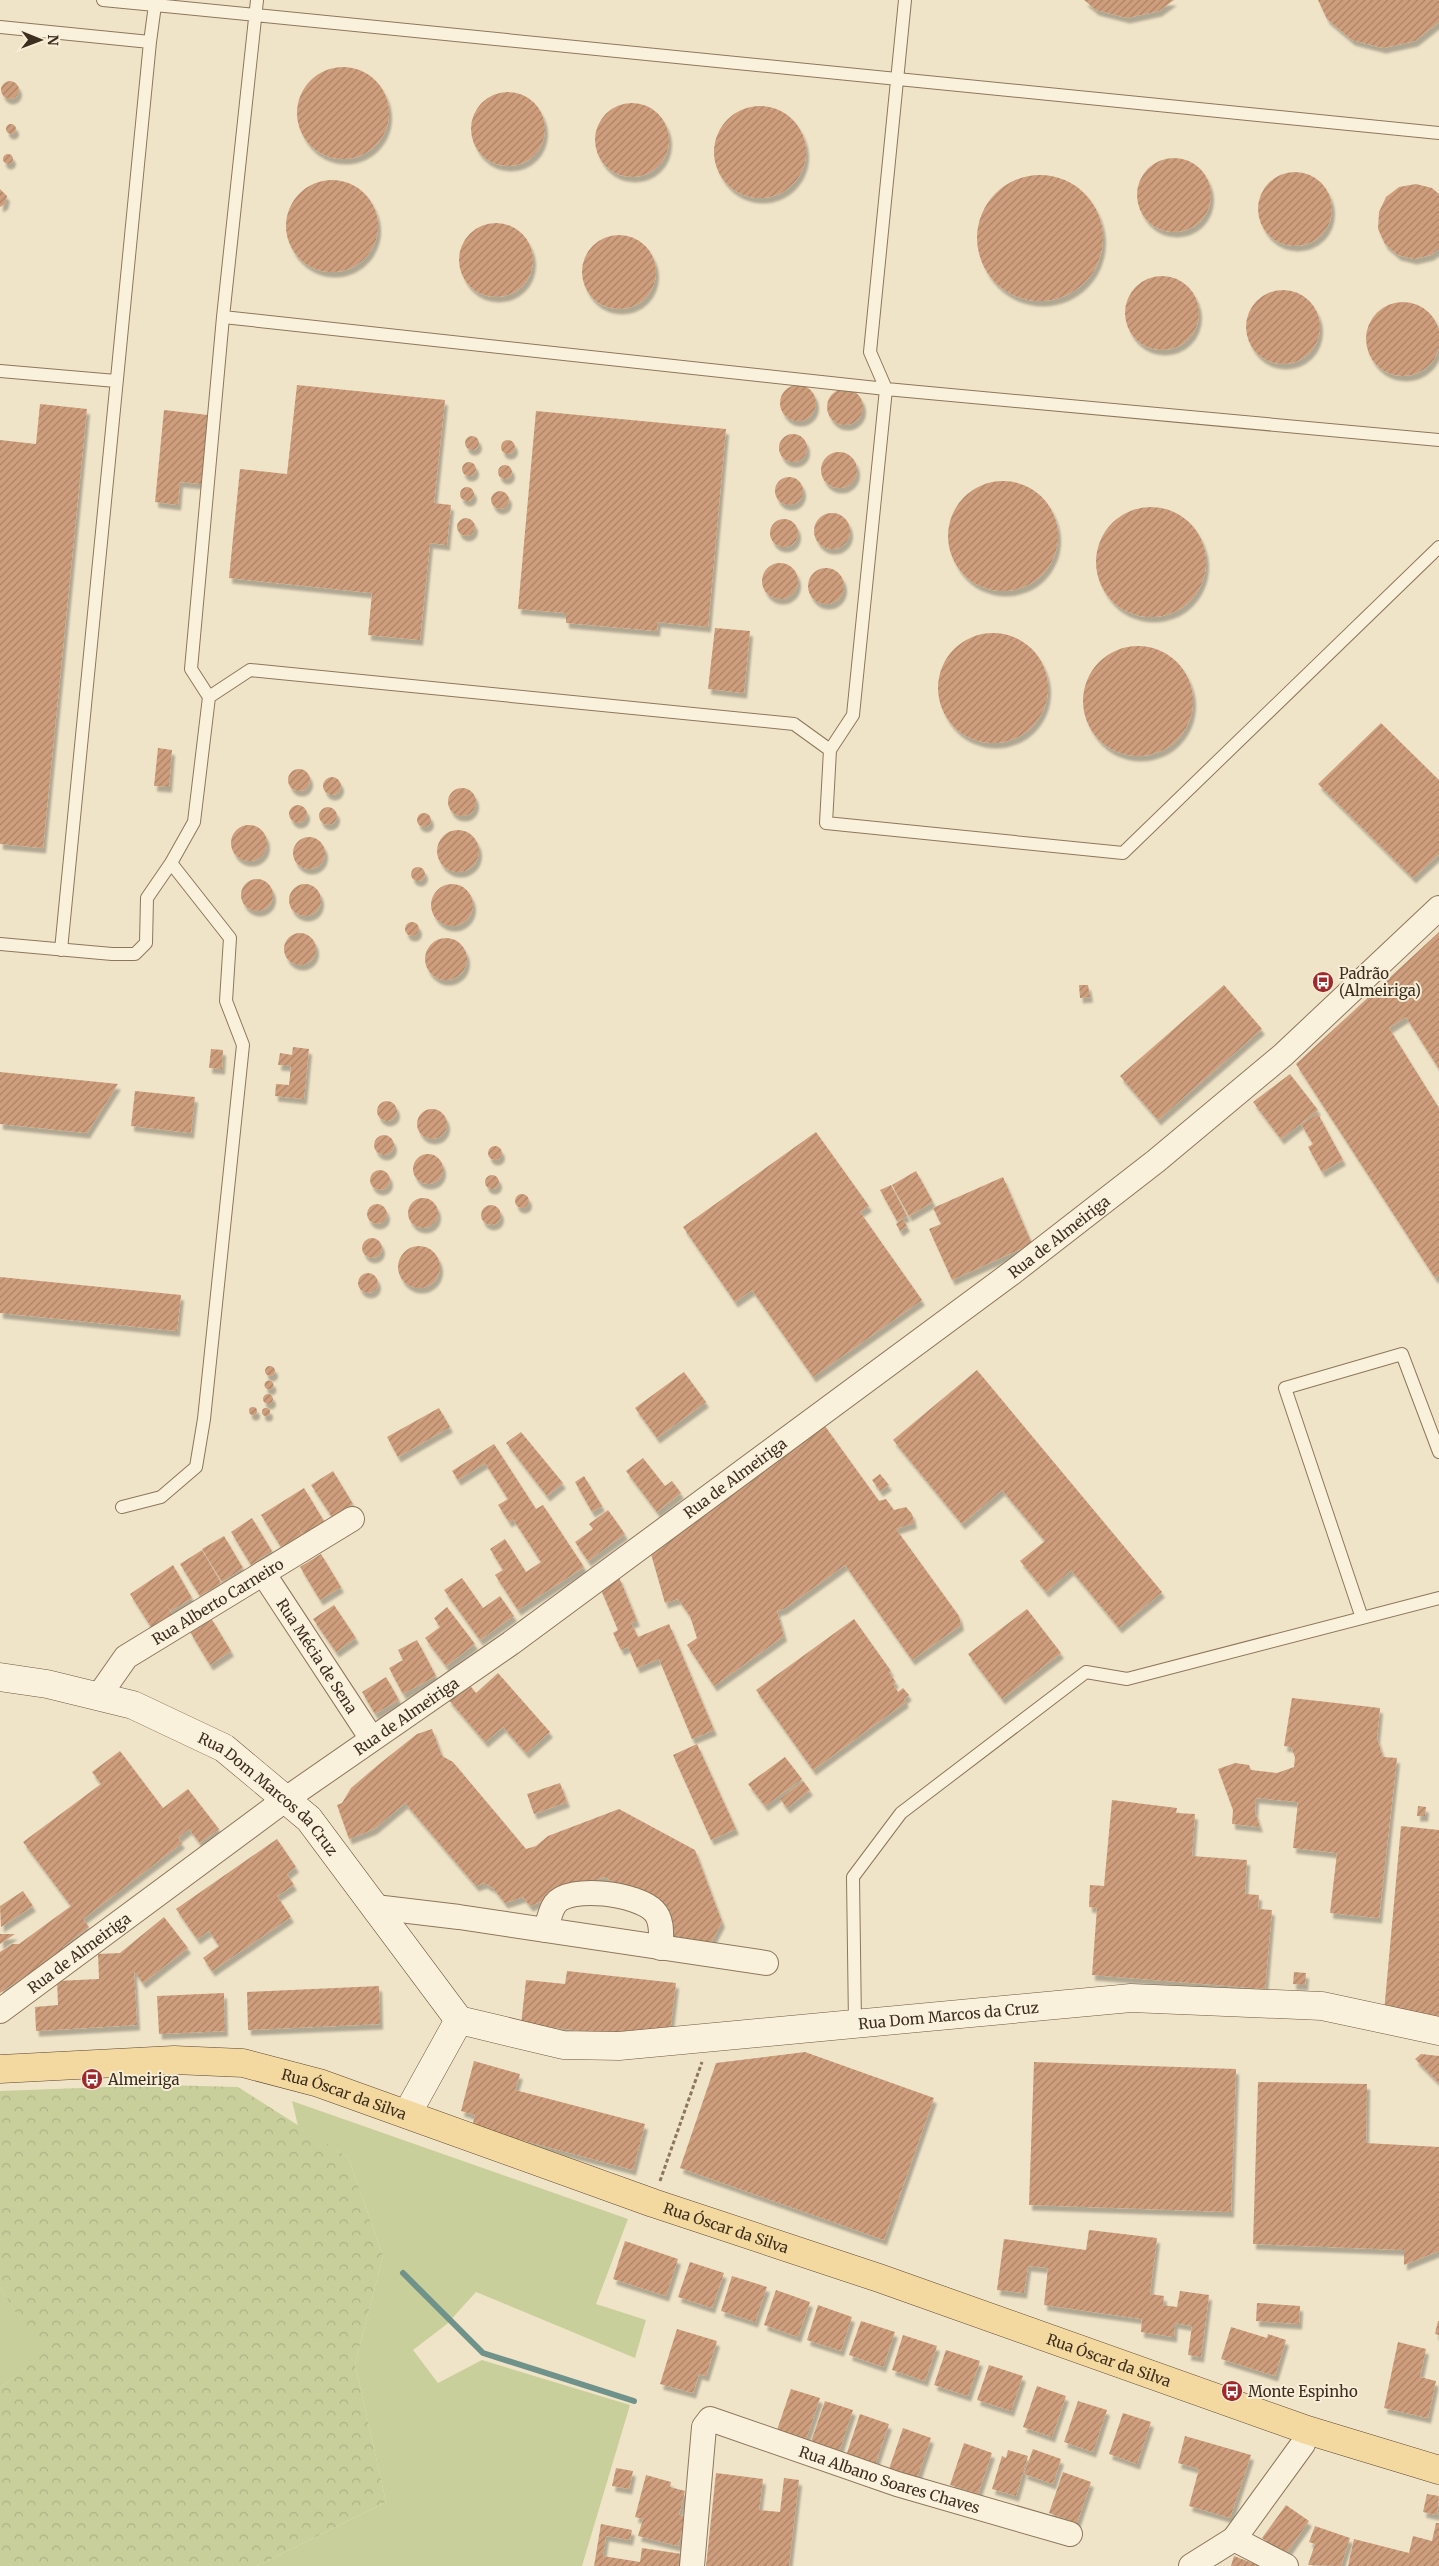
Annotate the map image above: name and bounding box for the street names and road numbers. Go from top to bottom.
street label: Rua de Almeiriga [1004,1191,1113,1282]
street label: Rua de Almeiriga [679,1433,790,1522]
street label: Rua Alberto Carneiro [148,1554,287,1649]
street label: Rua Mécia de Sena [273,1595,362,1717]
street label: Rua de Almeiriga [350,1673,462,1759]
street label: Rua Dom Marcos da Cruz [195,1728,342,1859]
street label: Rua de Almeiriga [23,1908,134,1997]
street label: Rua Dom Marcos da Cruz [857,1997,1039,2033]
street label: Rua Óscar da Silva [280,2064,409,2123]
street label: Rua Óscar da Silva [661,2198,791,2257]
street label: Rua Óscar da Silva [1044,2329,1174,2391]
street label: Rua Albano Soares Chaves [797,2441,982,2517]

